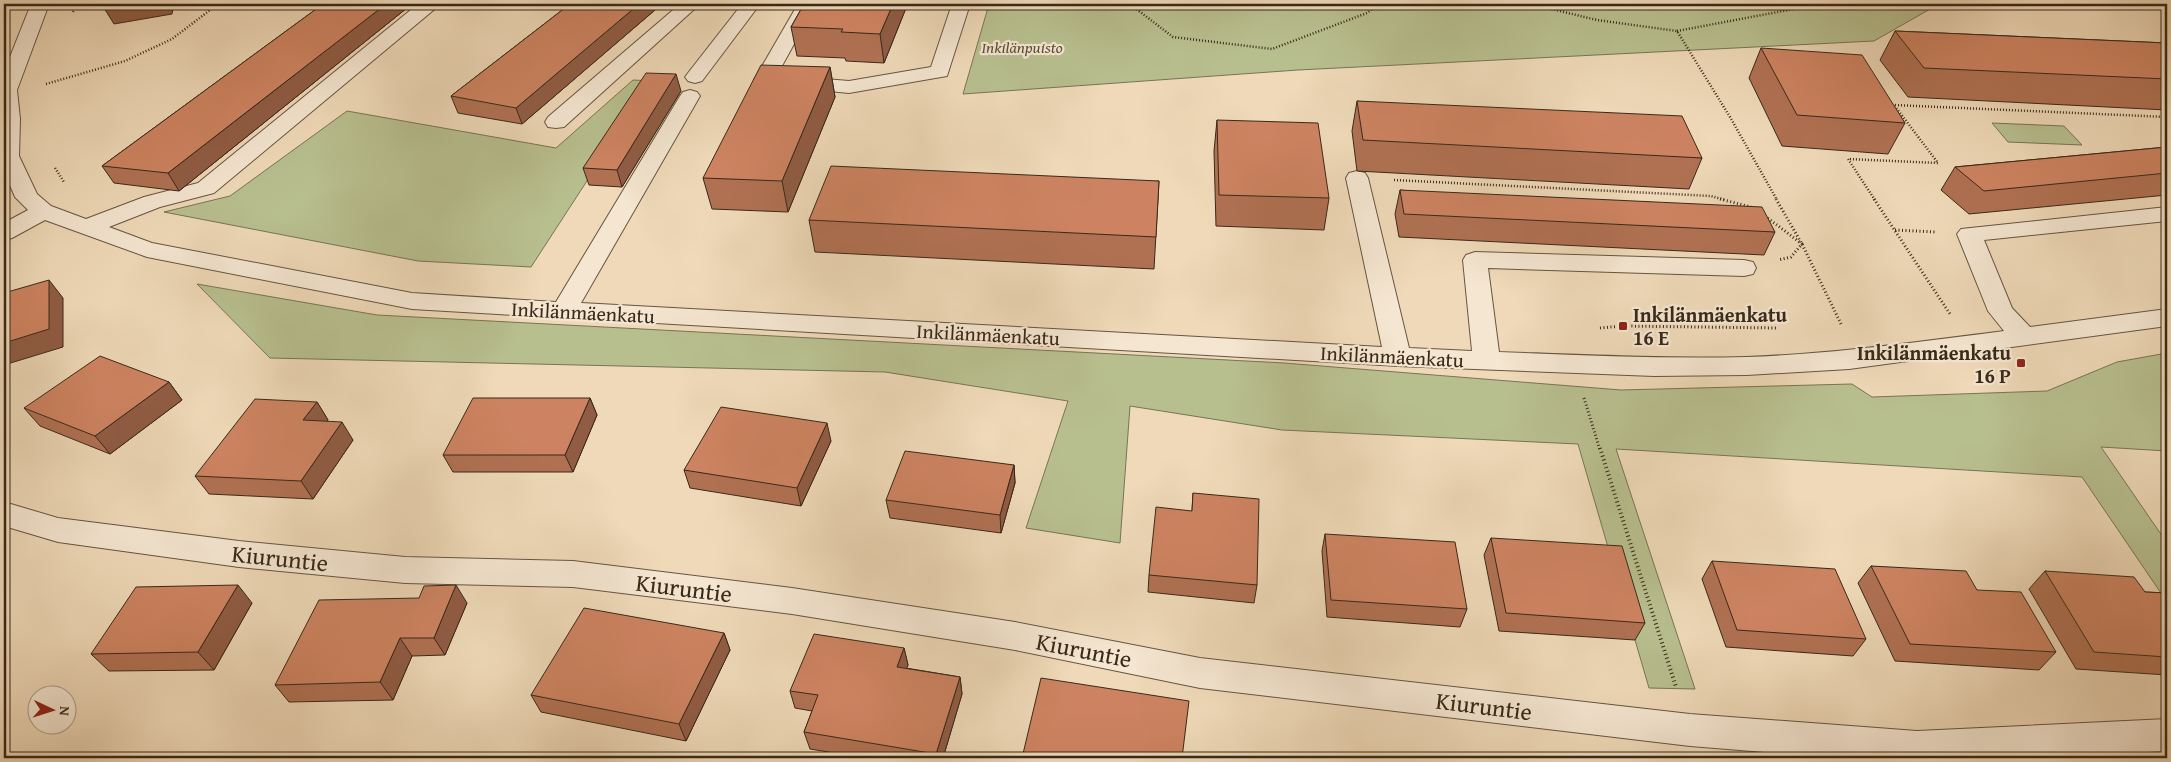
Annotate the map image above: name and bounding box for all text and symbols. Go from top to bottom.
park label: Inkilänpuisto [981,35,1063,59]
street label: Inkilänmäenkatu [511,294,656,330]
place label: Inkilänmäenkatu 16 E [1633,300,1788,352]
street label: Inkilänmäenkatu [916,316,1061,352]
marker: Inkilänmäenkatu 16 E [1617,320,1629,332]
street label: Inkilänmäenkatu [1320,338,1465,374]
place label: Inkilänmäenkatu 16 P [1857,338,2012,390]
marker: Inkilänmäenkatu 16 P [2015,357,2027,369]
street label: Kiuruntie [230,536,330,580]
street label: Kiuruntie [634,565,734,611]
street label: Kiuruntie [1033,624,1135,676]
street label: Kiuruntie [1434,683,1534,729]
north arrow [28,684,78,734]
text: N [55,706,75,717]

